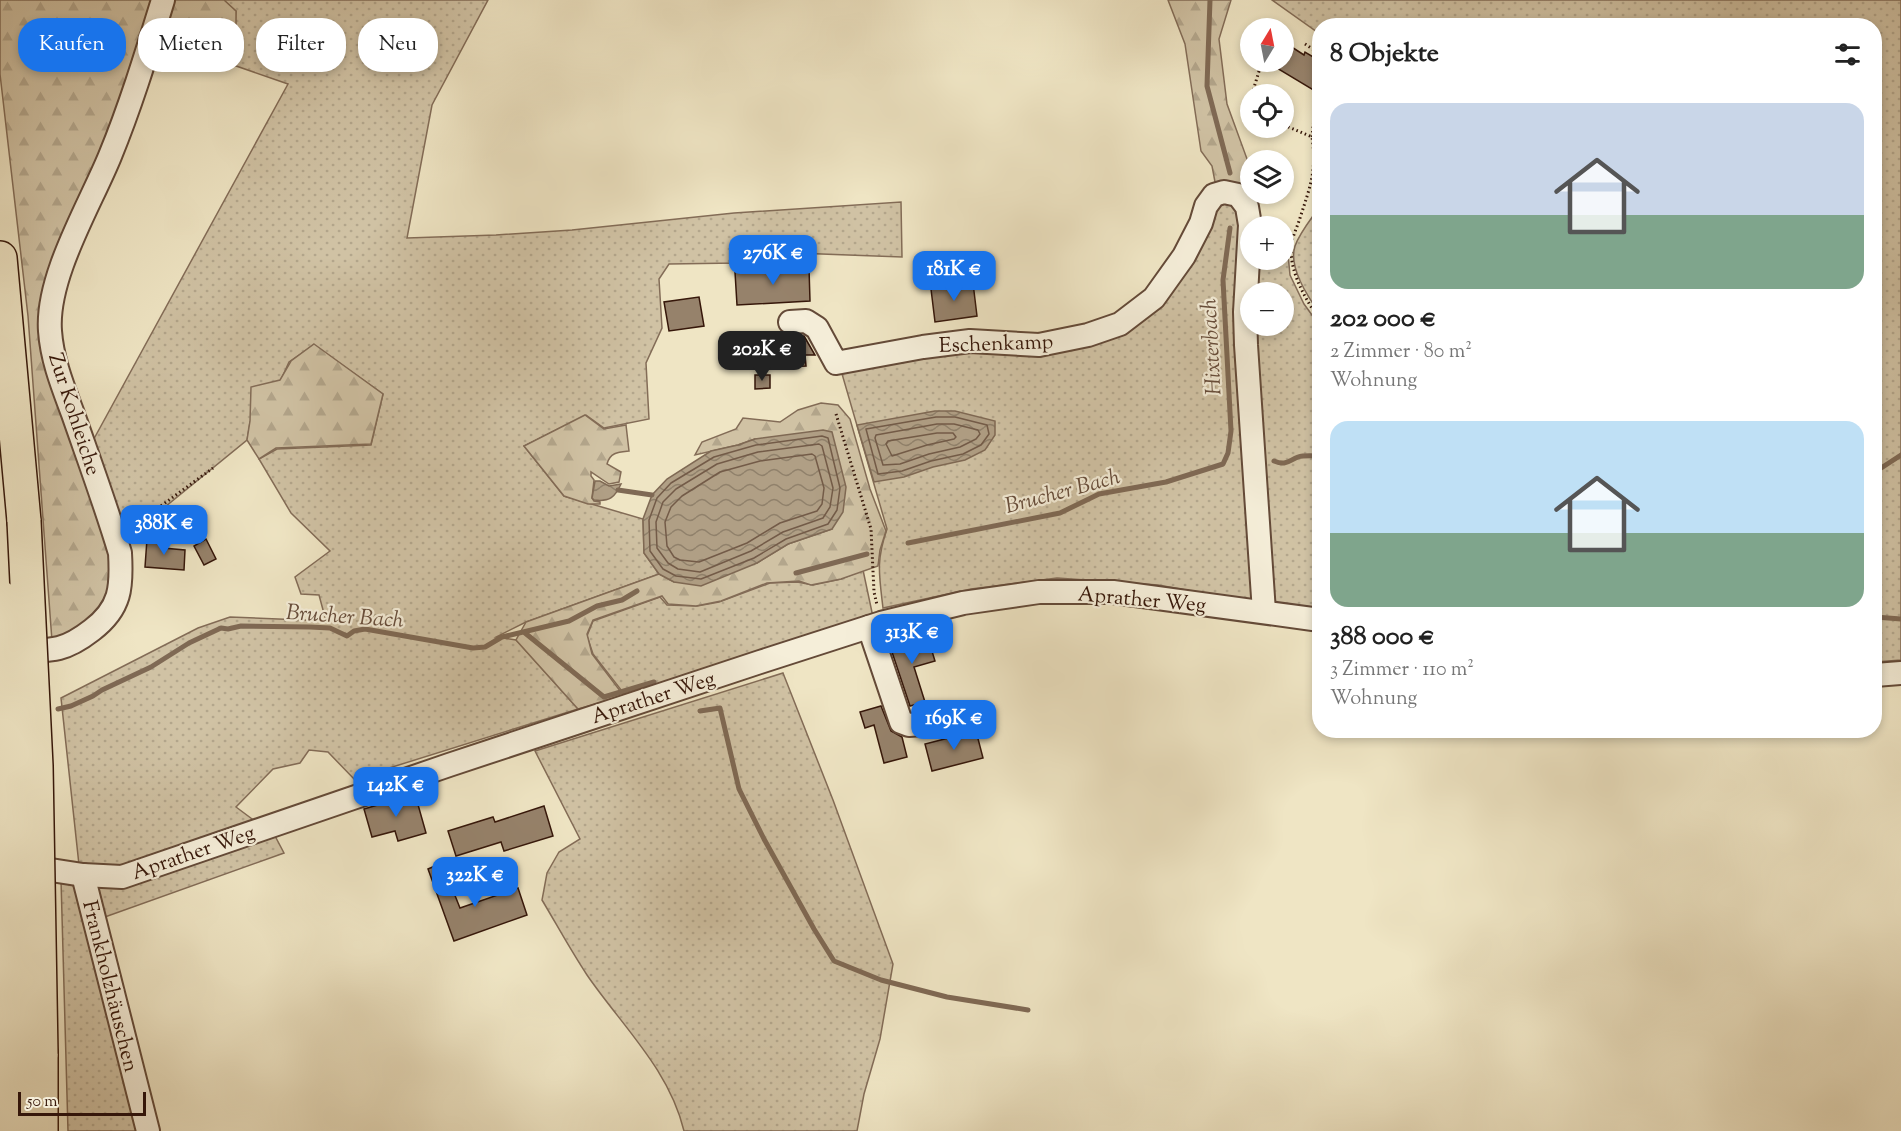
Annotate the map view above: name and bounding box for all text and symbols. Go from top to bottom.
chip: Kaufen [18,18,126,72]
chip: Mieten [138,18,244,72]
chip: Filter [256,18,346,72]
chip: Neu [358,18,438,72]
north arrow [1240,18,1294,72]
map controls [1240,18,1294,336]
text: 8 Objekte [1330,36,1439,73]
icon: filters [1831,38,1864,71]
button: locate [1240,84,1294,138]
icon: home [1543,142,1651,250]
button: layers [1240,150,1294,204]
button: + [1240,216,1294,270]
pin: 276K € [724,235,822,286]
text: 276K € [743,240,803,269]
pin: 181K € [905,251,1003,302]
text: 181K € [927,256,981,285]
button: − [1240,282,1294,336]
water label: Hixterbach [1194,298,1231,396]
text: 202 000 € [1330,301,1436,338]
street label: Eschenkamp [938,328,1054,362]
pin: 202K € [713,331,811,382]
text: 202K € [732,336,792,365]
text: 2 Zimmer · 80 m² [1330,338,1472,367]
street label: Zur Kohleiche [39,350,107,480]
text: Wohnung [1330,367,1417,396]
icon: home [1543,460,1651,568]
water label: Brucher Bach [1002,462,1124,524]
pin: 388K € [115,505,213,556]
text: 388K € [134,510,194,539]
street label: Aprather Weg [1076,580,1207,622]
water label: Brucher Bach [285,598,405,638]
pin: 313K € [863,614,961,665]
text: 313K € [885,619,939,648]
text: 388 000 € [1330,619,1435,656]
text: 3 Zimmer · 110 m² [1330,656,1474,685]
street label: Aprather Weg [588,665,719,733]
text: Wohnung [1330,685,1417,714]
pin: 169K € [905,700,1003,751]
text: 169K € [925,705,983,734]
pin: 142K € [347,767,445,818]
text: 142K € [367,772,425,801]
street label: Aprather Weg [128,819,259,889]
pin: 322K € [426,857,524,908]
text: 322K € [446,862,504,891]
street label: Frankholzhäuschen [73,898,145,1075]
scale bar [18,1089,146,1116]
text: 50 m [27,1091,58,1114]

